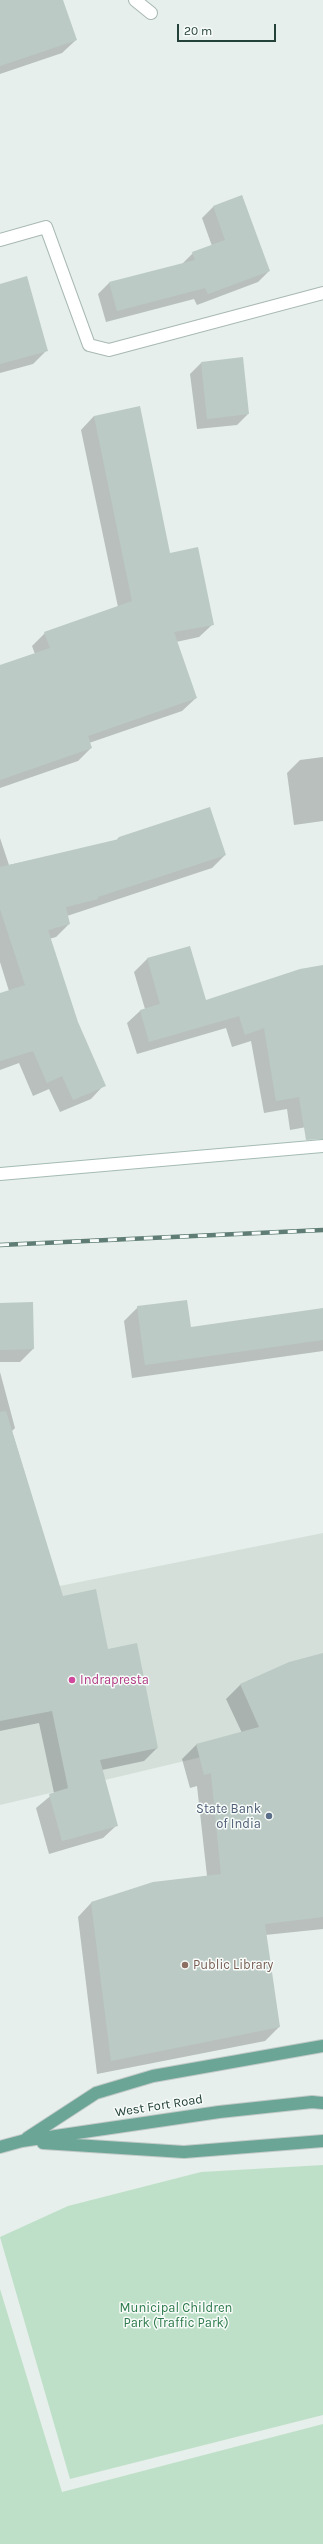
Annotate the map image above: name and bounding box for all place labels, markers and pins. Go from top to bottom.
place label: Indrapresta [80,1672,149,1688]
marker: Indrapresta [67,1675,77,1685]
place label: State Bank of India [196,1801,261,1832]
marker: State Bank of India [264,1811,274,1821]
place label: Public Library [193,1957,273,1973]
marker: Public Library [180,1960,190,1970]

